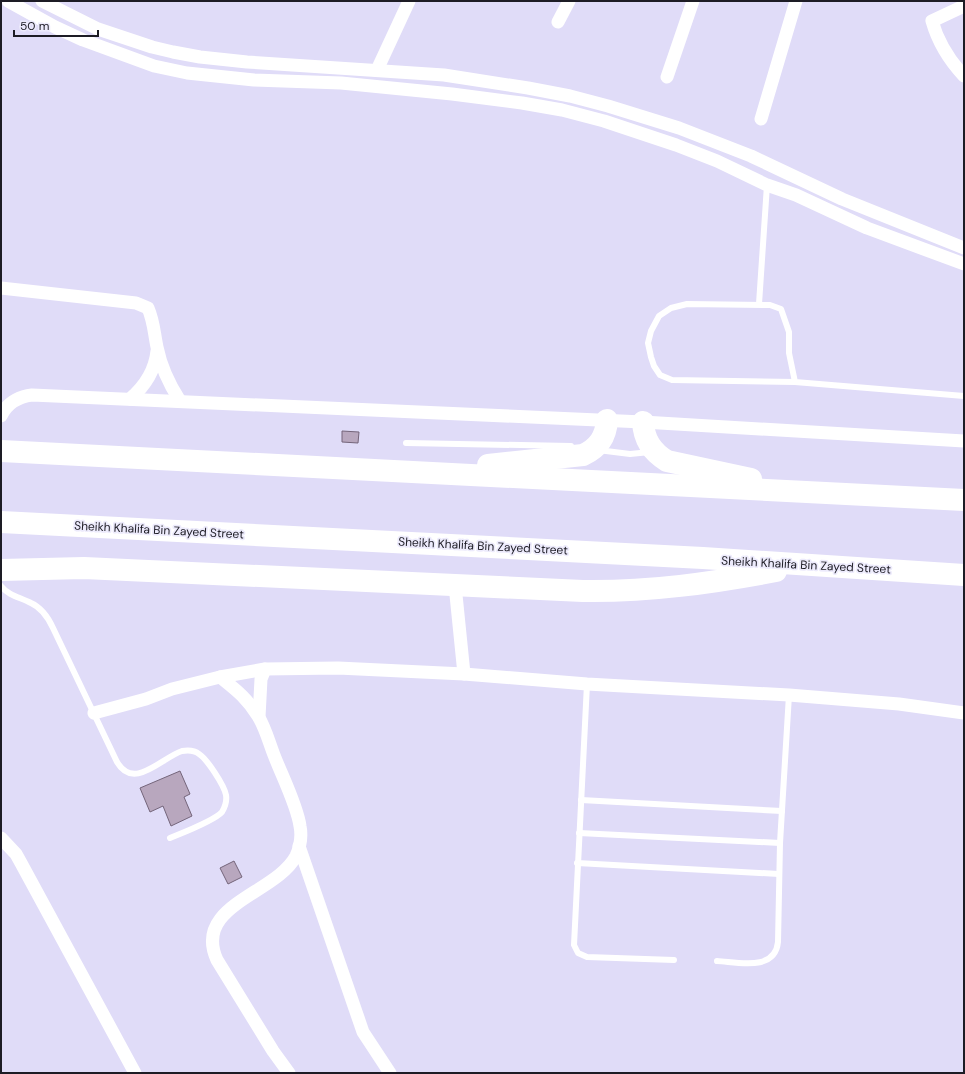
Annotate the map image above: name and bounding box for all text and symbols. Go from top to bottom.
scale bar [14,12,98,38]
text: 50 m [20,18,49,34]
street label: Sheikh Khalifa Bin Zayed Street [74,518,245,542]
street label: Sheikh Khalifa Bin Zayed Street [398,534,569,558]
street label: Sheikh Khalifa Bin Zayed Street [721,553,892,577]

